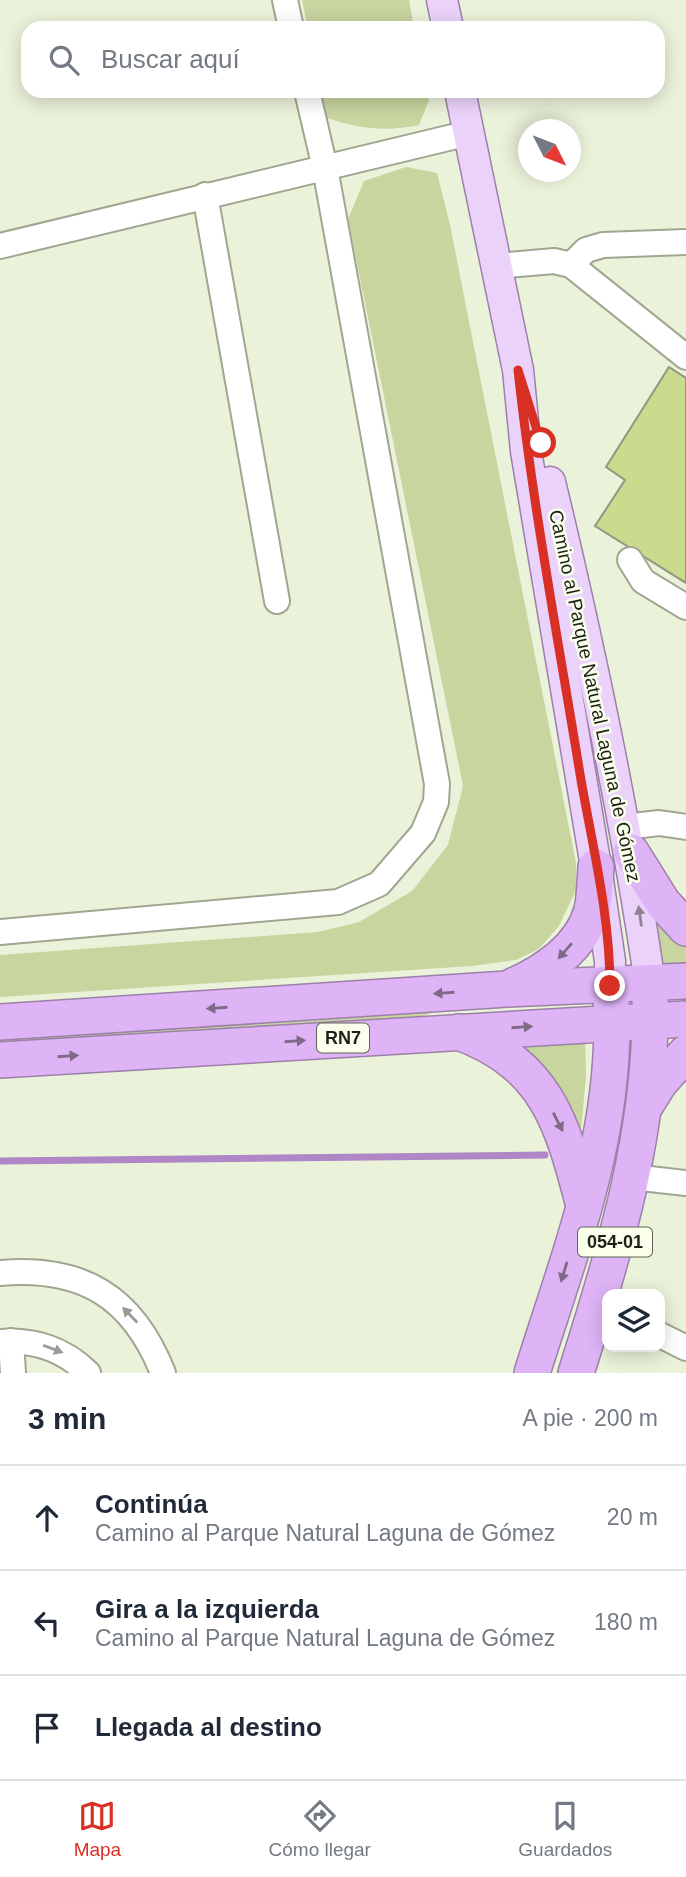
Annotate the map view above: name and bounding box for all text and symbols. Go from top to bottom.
search box [21,21,665,98]
icon: search [45,41,83,79]
text: Buscar aquí [101,44,240,74]
north arrow [518,119,581,182]
route start [525,427,556,458]
street label: Camino al Parque Natural Laguna de Gómez [545,508,645,884]
one-way arrow [634,905,645,927]
one-way arrow [557,942,573,960]
route end [594,970,625,1001]
one-way arrow [433,988,455,999]
one-way arrow [206,1003,228,1014]
one-way arrow [511,1021,533,1032]
road number: RN7 [317,1023,369,1052]
one-way arrow [284,1036,306,1047]
one-way arrow [57,1050,79,1061]
one-way arrow [552,1112,564,1132]
road number: 054-01 [578,1227,652,1256]
one-way arrow [558,1261,568,1282]
map controls [602,1289,665,1352]
button: layers [602,1289,665,1352]
one-way arrow [121,1306,138,1323]
one-way arrow [43,1344,64,1355]
text: 3 min [28,1402,106,1435]
text: A pie · 200 m [522,1405,658,1431]
text: Continúa [95,1489,208,1519]
icon: ahead [28,1499,66,1537]
text: 20 m [607,1504,658,1530]
text: Camino al Parque Natural Laguna de Gómez [95,1520,555,1546]
text: Gira a la izquierda [95,1594,319,1624]
icon: left [28,1604,66,1642]
text: 180 m [594,1609,658,1635]
text: Camino al Parque Natural Laguna de Gómez [95,1625,555,1651]
icon: arrive [28,1709,66,1747]
text: Llegada al destino [95,1712,322,1742]
tab: Mapa [74,1797,121,1861]
tab: Cómo llegar [269,1797,371,1861]
tab: Guardados [518,1797,612,1861]

